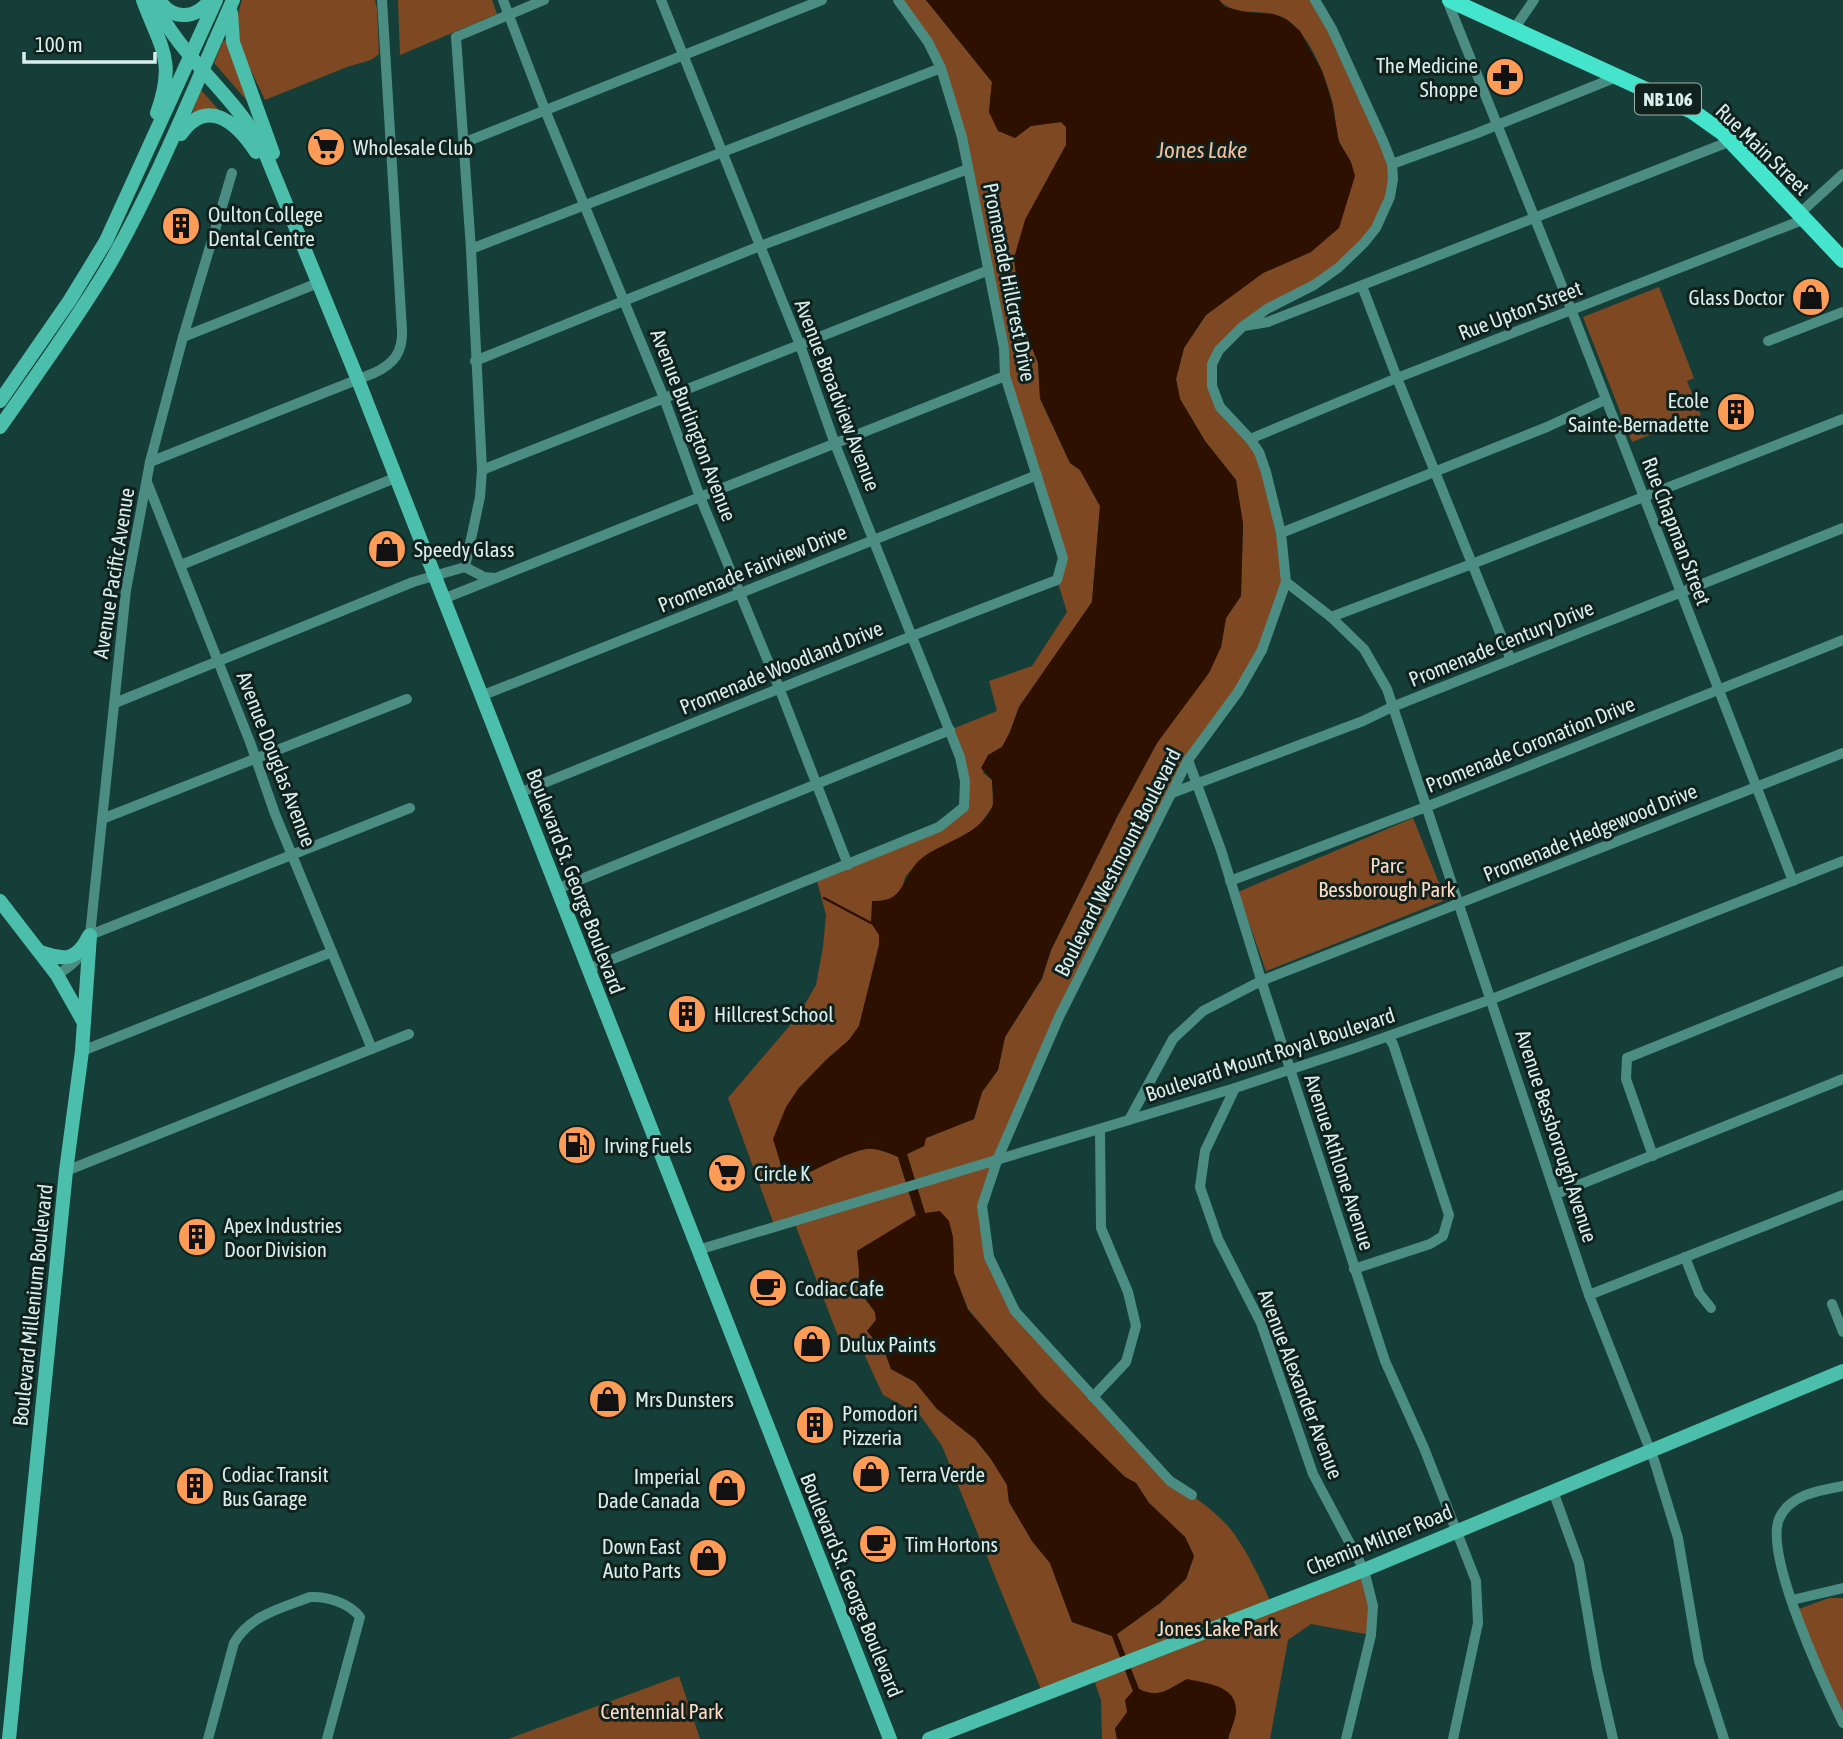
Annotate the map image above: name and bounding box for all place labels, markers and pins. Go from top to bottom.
place label: The Medicine Shoppe [1376,53,1478,101]
pharmacy icon: The Medicine Shoppe [1484,56,1526,98]
supermarket icon: Wholesale Club [305,126,347,168]
place label: Wholesale Club [353,135,473,159]
place label: Oulton College Dental Centre [208,202,323,250]
building icon: Oulton College Dental Centre [160,205,202,247]
shop icon: Glass Doctor [1790,276,1832,318]
place label: Glass Doctor [1689,285,1785,309]
place label: Ecole Sainte-Bernadette [1568,388,1709,436]
building icon: Ecole Sainte-Bernadette [1715,391,1757,433]
shop icon: Speedy Glass [366,528,408,570]
place label: Speedy Glass [414,537,514,561]
building icon: Hillcrest School [666,993,708,1035]
place label: Hillcrest School [714,1002,834,1026]
fuel station icon: Irving Fuels [556,1124,598,1166]
place label: Irving Fuels [604,1133,692,1157]
supermarket icon: Circle K [706,1152,748,1194]
place label: Circle K [754,1161,811,1185]
place label: Apex Industries Door Division [224,1213,342,1261]
building icon: Apex Industries Door Division [176,1216,218,1258]
cafe icon: Codiac Cafe [747,1267,789,1309]
place label: Codiac Cafe [795,1276,884,1300]
shop icon: Dulux Paints [791,1323,833,1365]
place label: Dulux Paints [839,1332,936,1356]
shop icon: Mrs Dunsters [587,1378,629,1420]
place label: Mrs Dunsters [635,1387,734,1411]
place label: Pomodori Pizzeria [842,1401,918,1449]
building icon: Pomodori Pizzeria [794,1404,836,1446]
shop icon: Terra Verde [850,1453,892,1495]
place label: Codiac Transit Bus Garage [222,1462,329,1510]
place label: Terra Verde [898,1462,985,1486]
place label: Imperial Dade Canada [597,1464,700,1512]
building icon: Codiac Transit Bus Garage [174,1465,216,1507]
shop icon: Imperial Dade Canada [706,1467,748,1509]
cafe icon: Tim Hortons [857,1523,899,1565]
place label: Tim Hortons [905,1532,998,1556]
place label: Down East Auto Parts [602,1534,681,1582]
shop icon: Down East Auto Parts [687,1537,729,1579]

